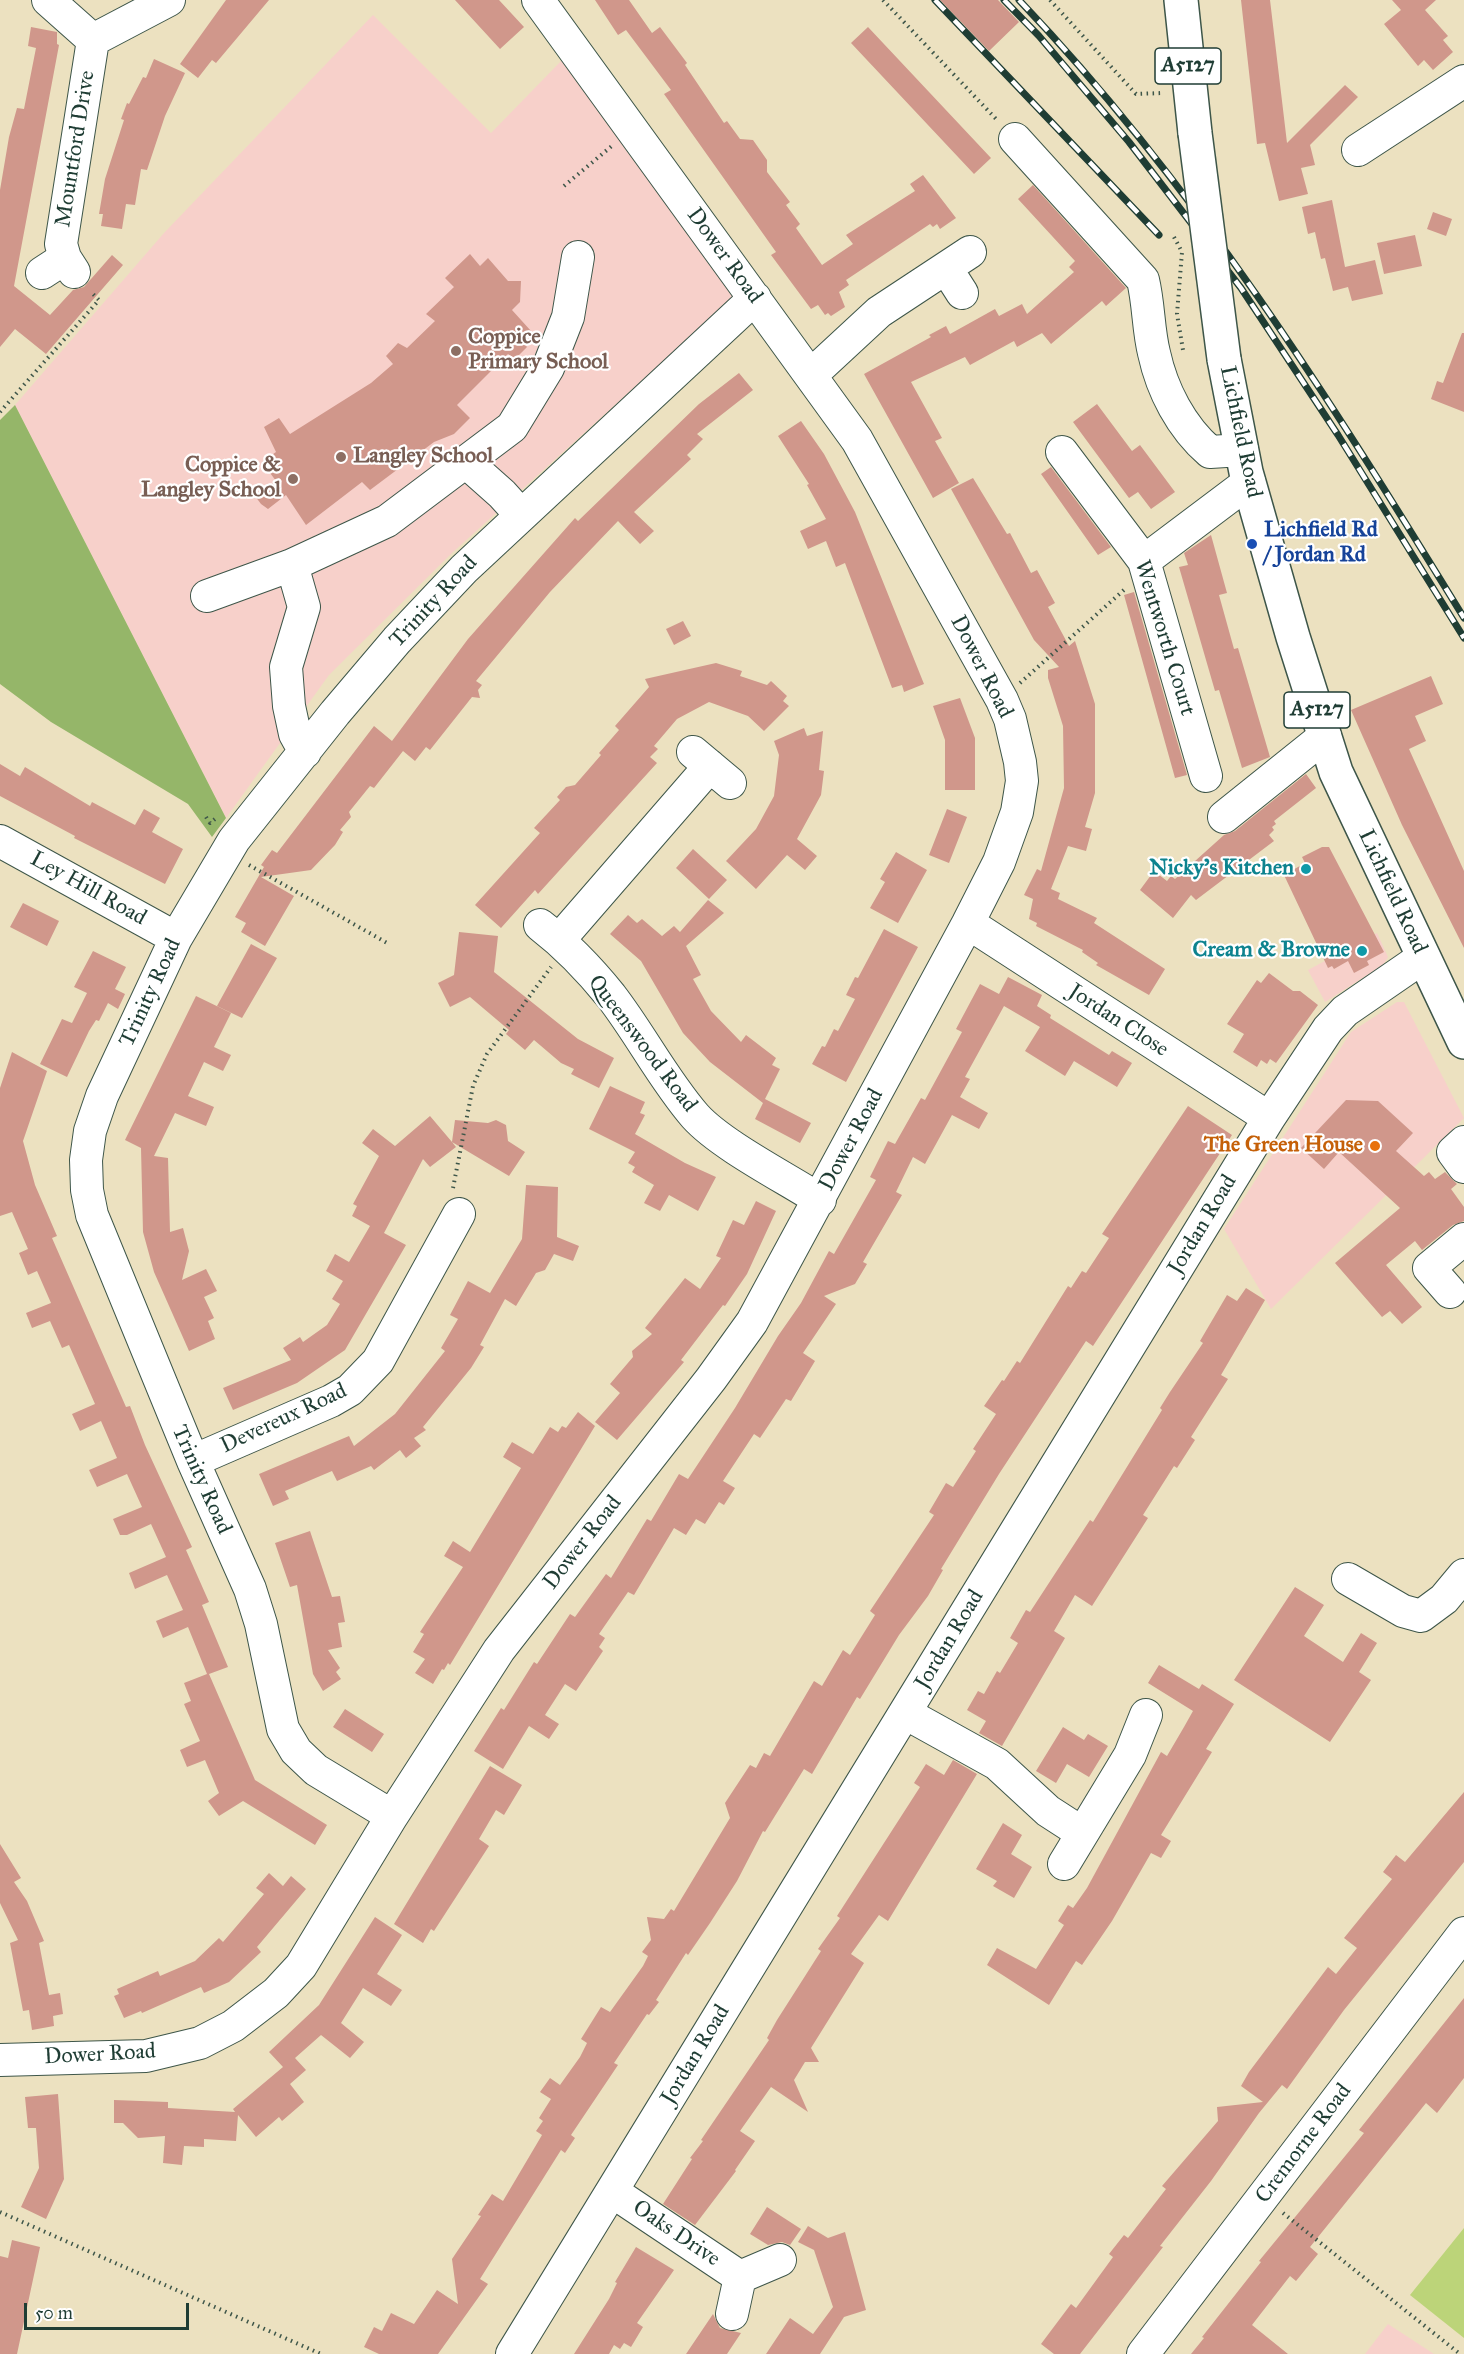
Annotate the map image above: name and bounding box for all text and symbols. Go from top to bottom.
road number: A5127 [1155,48,1221,84]
street label: Mountford Drive [51,69,101,229]
street label: Dower Road [680,203,768,309]
place label: Coppice Primary School [468,325,608,376]
marker: Coppice Primary School [449,344,463,358]
street label: Lichfield Road [1213,364,1267,500]
place label: Langley School [353,444,493,470]
marker: Langley School [334,450,348,464]
place label: Coppice & Langley School [141,453,281,505]
marker: Coppice & Langley School [286,472,300,486]
place label: Lichfield Rd / Jordan Rd [1264,518,1378,570]
marker: Lichfield Rd / Jordan Rd [1245,537,1259,551]
street label: Trinity Road [385,550,483,654]
street label: Wentworth Court [1128,557,1200,719]
street label: Dower Road [944,611,1018,723]
road number: A5127 [1284,692,1350,728]
street label: Lichfield Road [1352,826,1432,958]
street label: Ley Hill Road [25,846,151,932]
place label: Nicky's Kitchen [1149,856,1294,882]
marker: Nicky's Kitchen [1299,862,1313,876]
street label: Trinity Road [114,935,188,1051]
place label: Cream & Browne [1193,938,1350,964]
marker: Cream & Browne [1355,944,1369,958]
street label: Queenswood Road [582,970,702,1118]
street label: Jordan Close [1063,979,1173,1063]
street label: Dower Road [814,1084,890,1196]
place label: The Green House [1204,1133,1363,1159]
marker: The Green House [1368,1139,1382,1153]
street label: Jordan Road [1163,1170,1243,1280]
street label: Devereux Road [217,1378,351,1460]
street label: Trinity Road [165,1421,237,1539]
street label: Dower Road [538,1491,628,1595]
street label: Jordan Road [910,1585,990,1695]
street label: Jordan Road [656,2000,736,2110]
street label: Dower Road [43,2039,157,2071]
street label: Cremorne Road [1250,2079,1358,2209]
street label: Oaks Drive [627,2195,725,2273]
scale bar [27,2291,192,2329]
text: 50 m [35,2302,73,2324]

